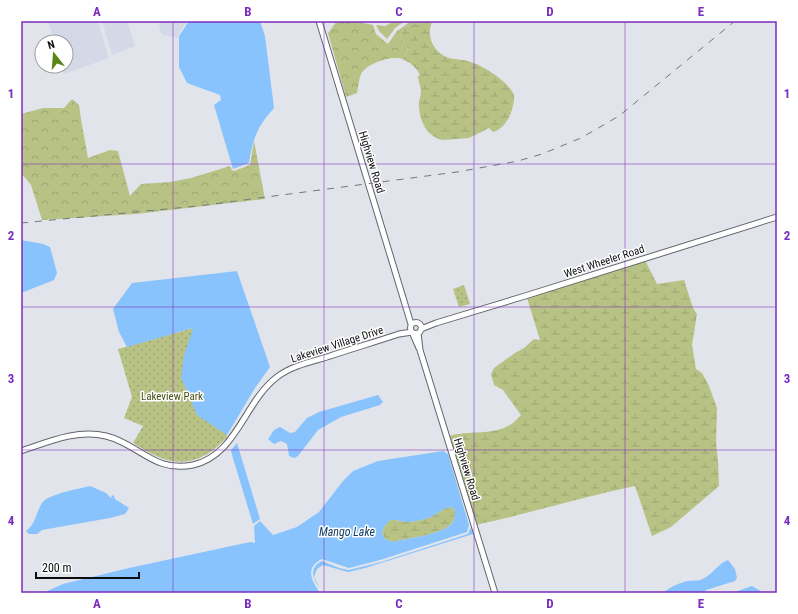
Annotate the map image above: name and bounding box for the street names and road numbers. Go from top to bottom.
street label: Highview Road [356,130,387,195]
street label: West Wheeler Road [562,242,646,281]
street label: Lakeview Village Drive [289,323,385,366]
street label: Highview Road [451,437,482,502]

